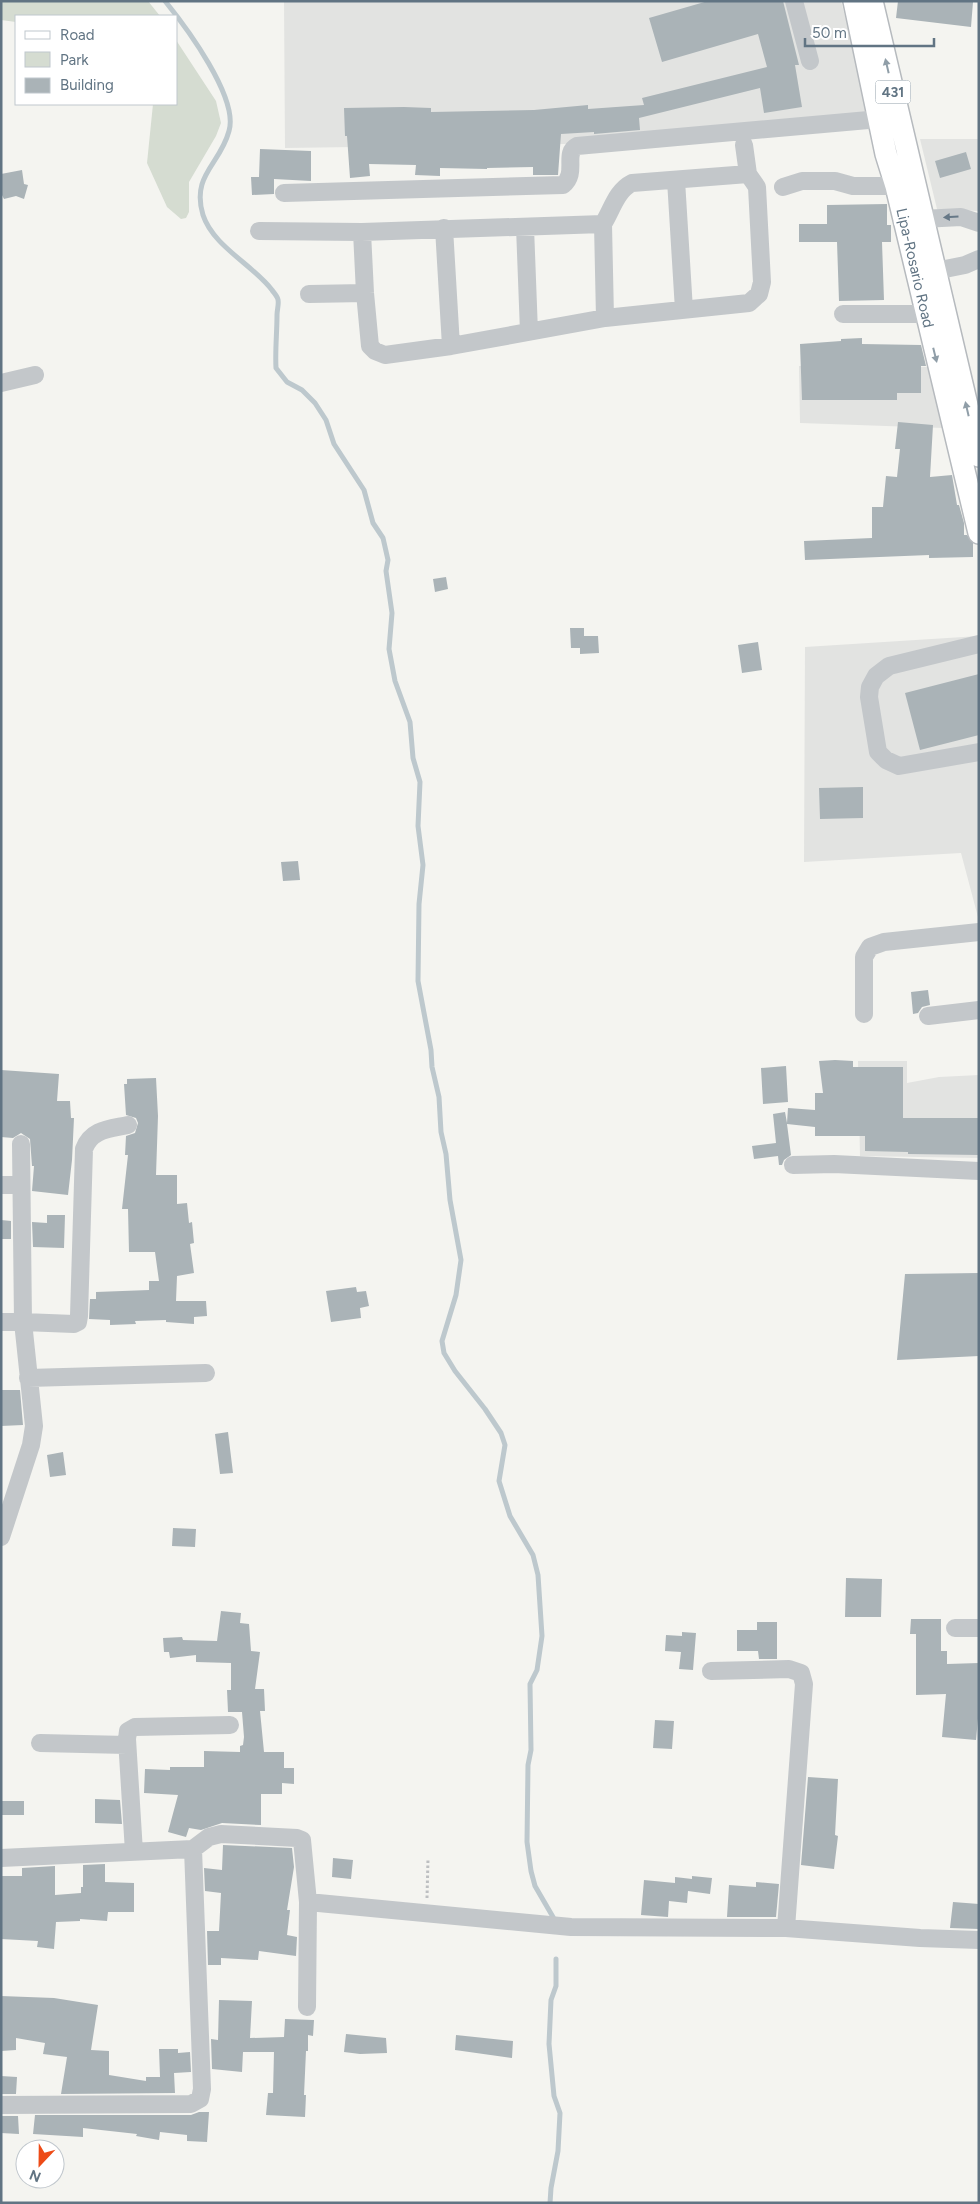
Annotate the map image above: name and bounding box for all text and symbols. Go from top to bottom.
legend [15,15,178,105]
scale bar [805,15,934,47]
text: 50 m [812,24,847,42]
text: Road [60,26,95,44]
text: Park [60,51,89,69]
one-way arrow [883,59,891,74]
text: Building [60,76,114,94]
road number: 431 [876,80,910,104]
street label: Lipa-Rosario Road [892,206,938,330]
one-way arrow [943,214,959,222]
one-way arrow [931,347,939,362]
one-way arrow [963,401,971,416]
north arrow [15,2139,65,2189]
text: N [27,2166,44,2185]

